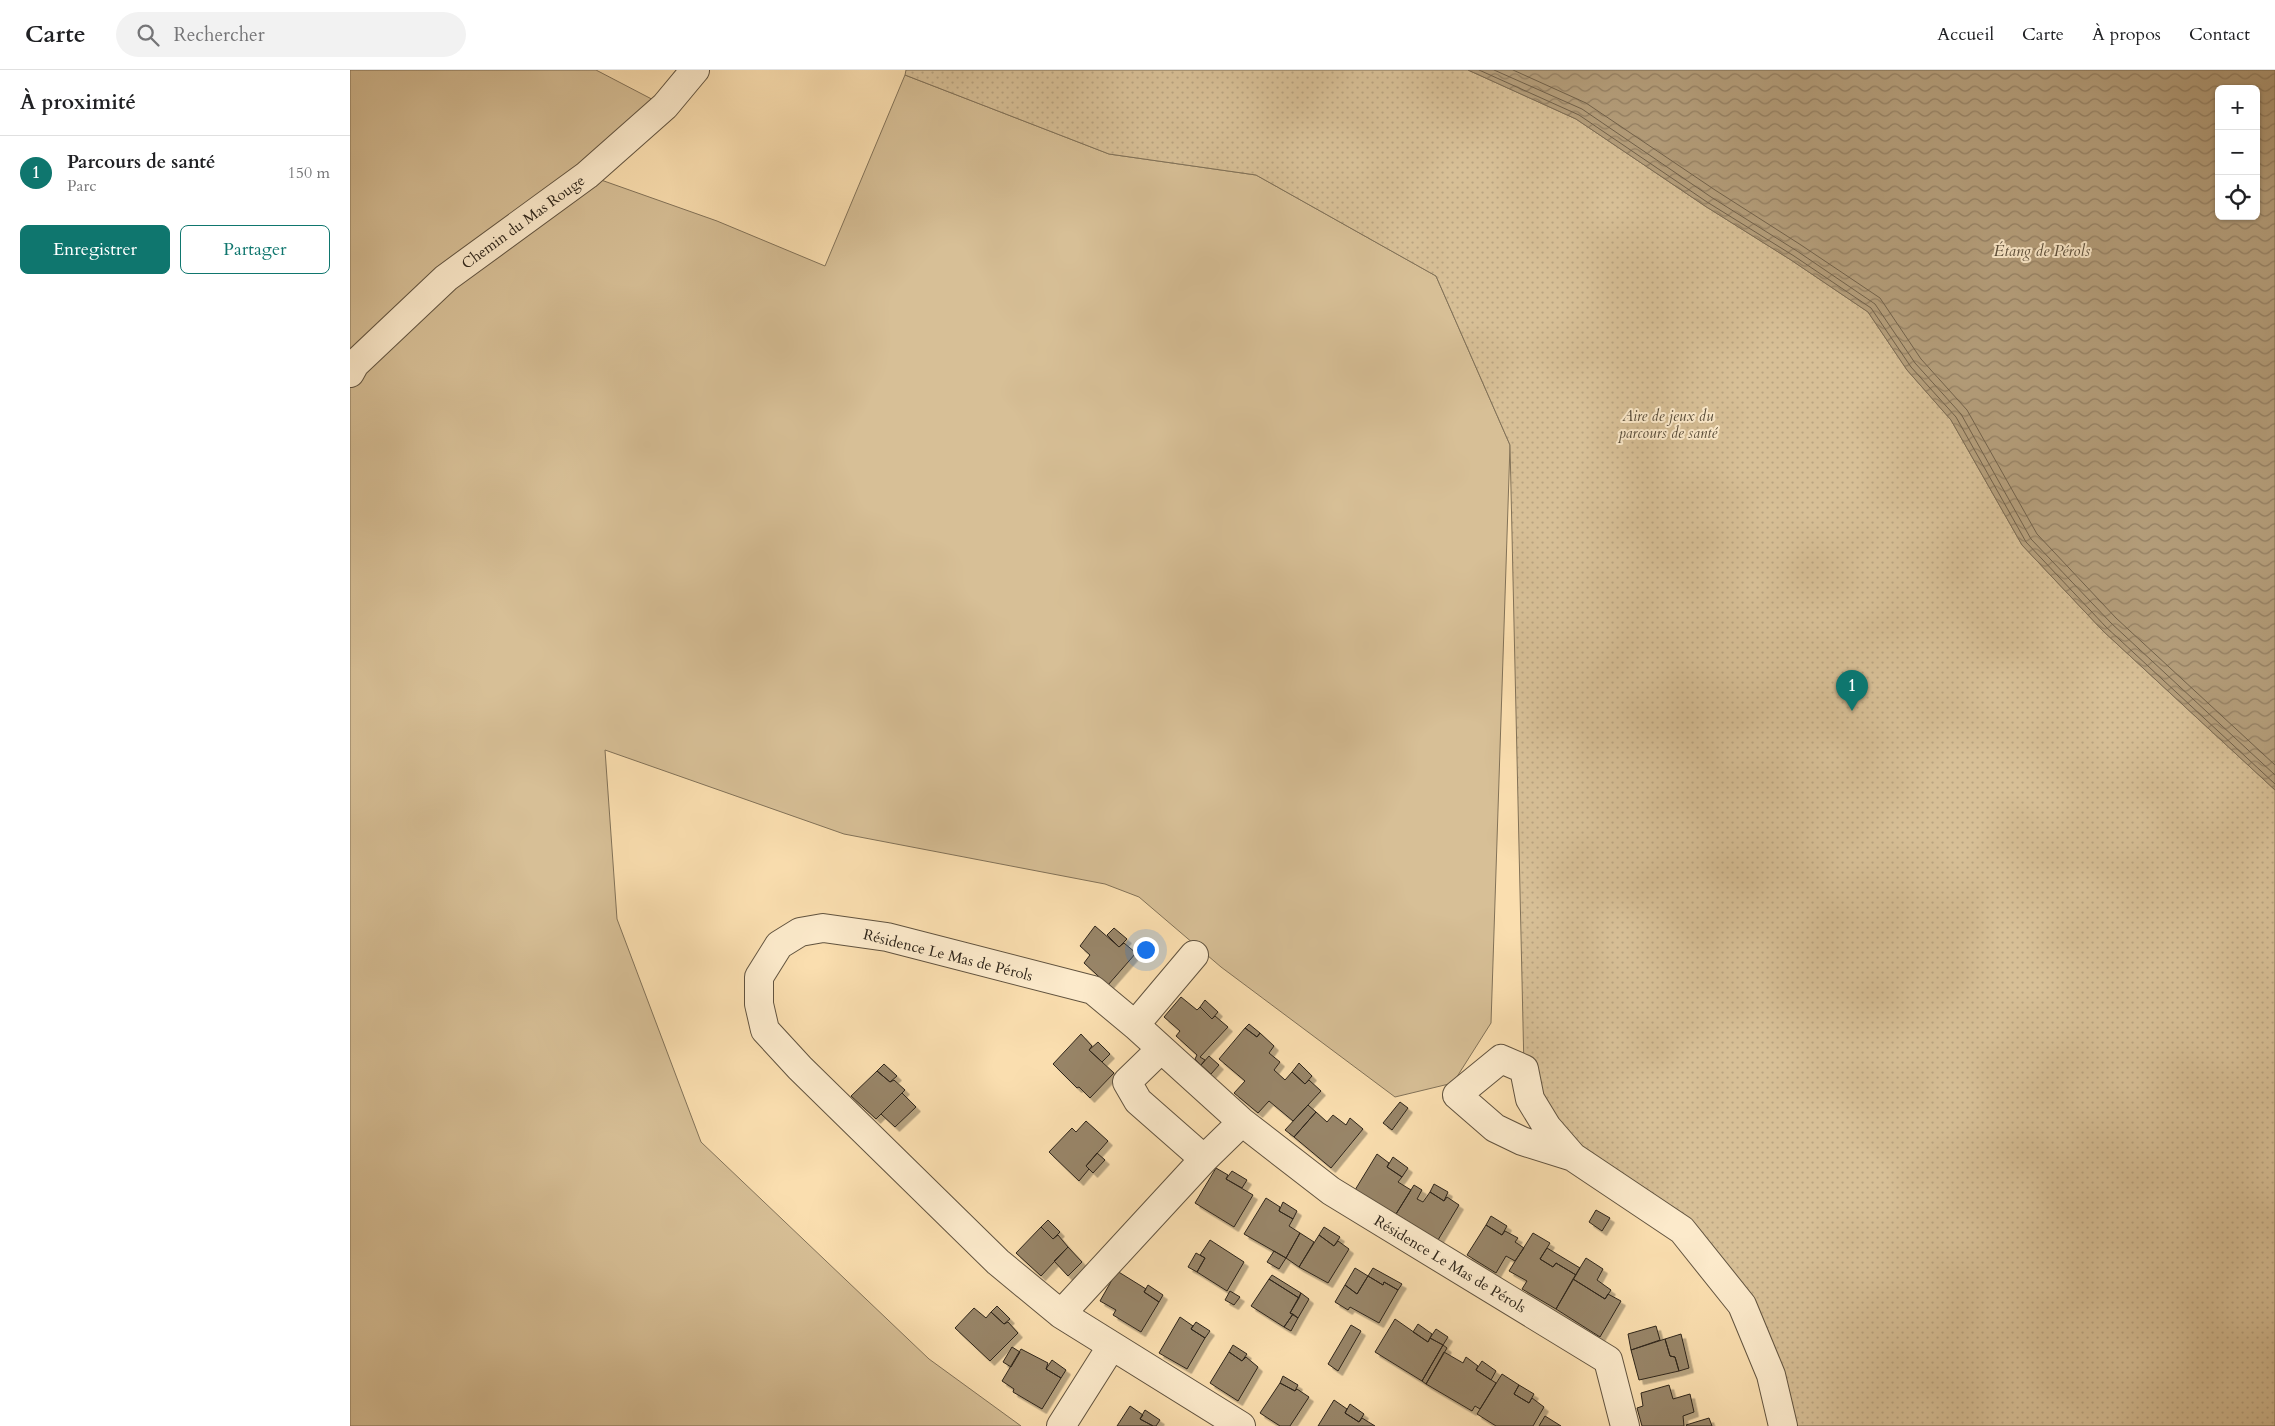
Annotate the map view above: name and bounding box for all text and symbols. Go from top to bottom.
search box [116,12,466,57]
text: Carte [25,18,86,51]
icon: search [134,21,162,49]
text: Rechercher [174,22,265,48]
text: Accueil [1937,22,1994,47]
text: Carte [2022,22,2064,47]
text: À propos [2092,22,2161,47]
text: Contact [2189,22,2250,47]
map controls [2215,85,2260,220]
button: + [2215,85,2260,130]
text: À proximité [20,88,136,117]
button: − [2215,130,2260,175]
text: Parcours de santé [67,149,215,175]
text: 1 [32,162,40,184]
text: 150 m [288,162,330,184]
street label: Chemin du Mas Rouge [457,170,589,274]
text: Parc [67,175,97,197]
button: locate [2215,175,2260,220]
button: Enregistrer [20,225,170,274]
button: Partager [180,225,330,274]
water label: Étang de Pérols [1994,240,2091,262]
park label: Aire de jeux du parcours de santé [1618,406,1718,443]
pin: 1 [1836,670,1868,711]
street label: Résidence Le Mas de Pérols [861,924,1035,986]
your location [1133,937,1159,963]
street label: Résidence Le Mas de Pérols [1370,1211,1530,1317]

